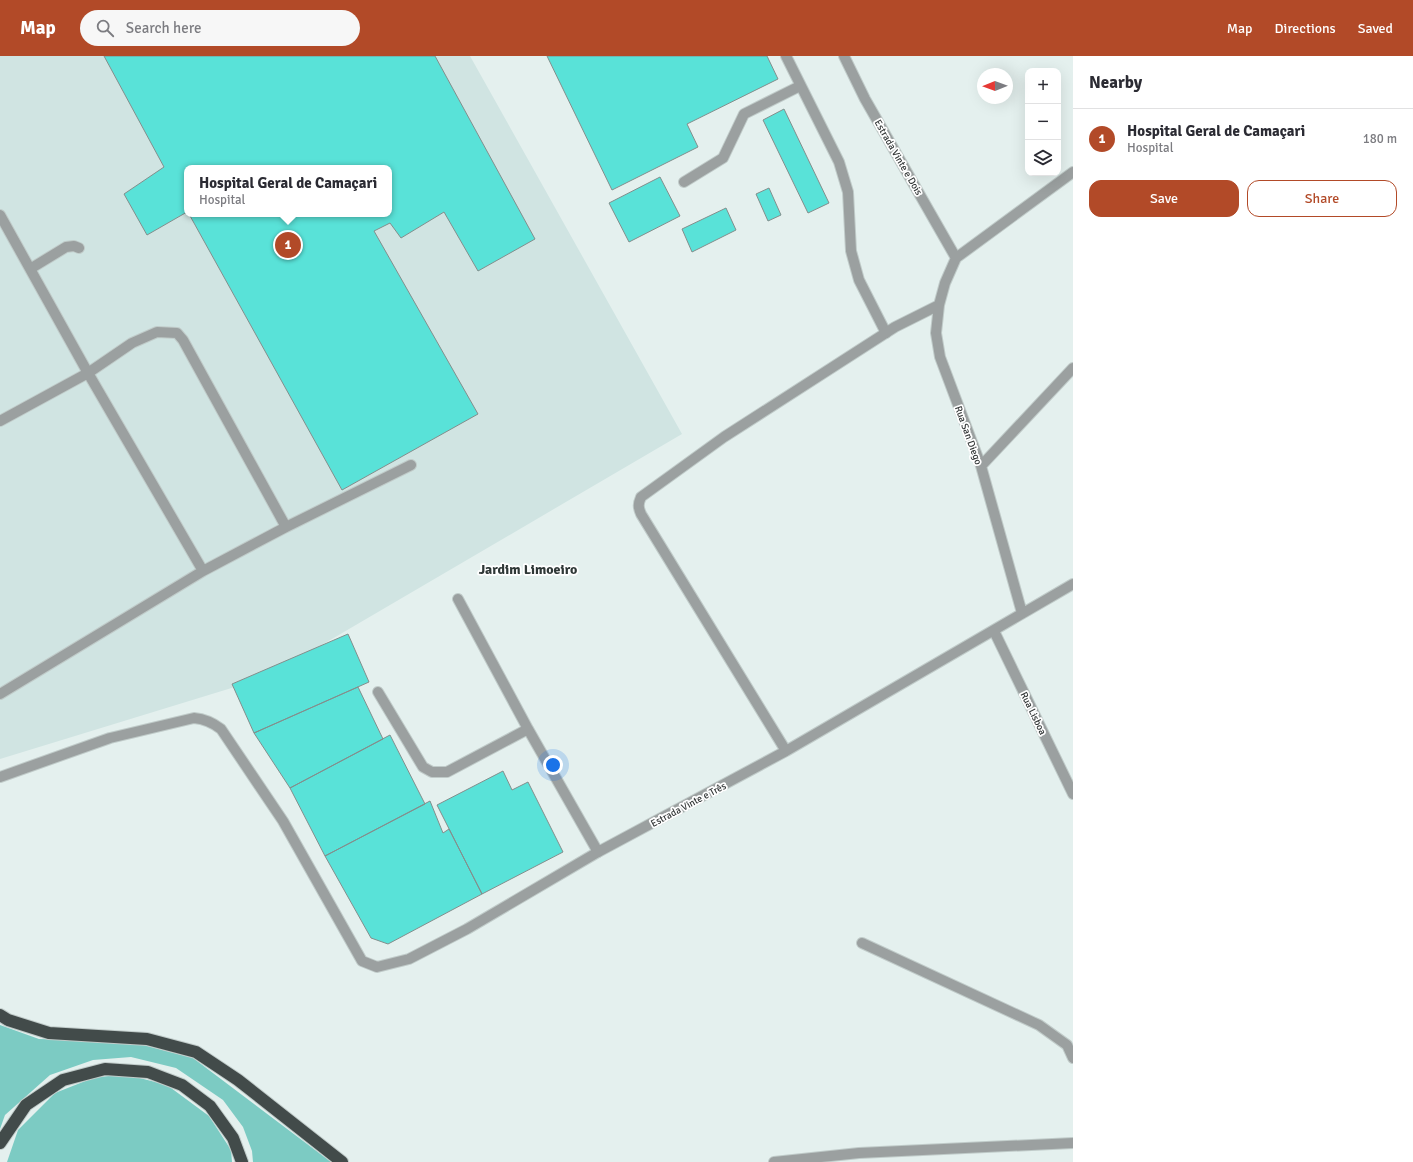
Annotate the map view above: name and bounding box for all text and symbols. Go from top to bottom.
search box [80,10,360,46]
text: Map [20,16,56,40]
icon: search [94,17,116,39]
text: Search here [126,19,201,37]
text: Map [1227,20,1253,37]
text: Directions [1275,20,1336,37]
text: Saved [1358,20,1393,37]
north arrow [977,68,1013,104]
map controls [1025,68,1061,176]
button: + [1025,68,1061,104]
text: Nearby [1089,72,1142,93]
button: − [1025,104,1061,140]
street label: Estrada Vinte e Dois [872,118,925,198]
text: Hospital Geral de Camaçari [1127,122,1305,140]
text: 1 [1098,131,1106,147]
text: 180 m [1363,131,1397,147]
button: layers [1025,140,1061,176]
text: Hospital [1127,140,1174,156]
popup [184,165,392,217]
text: Hospital Geral de Camaçari [199,174,377,192]
button: Save [1089,180,1239,217]
button: Share [1247,180,1397,217]
text: Hospital [199,192,245,208]
pin: 1 [275,230,301,260]
street label: Rua San Diego [952,404,984,466]
district label: Jardim Limoeiro [479,561,577,578]
street label: Rua Lisboa [1018,690,1049,737]
your location [543,755,563,775]
street label: Estrada Vinte e Três [649,780,729,830]

